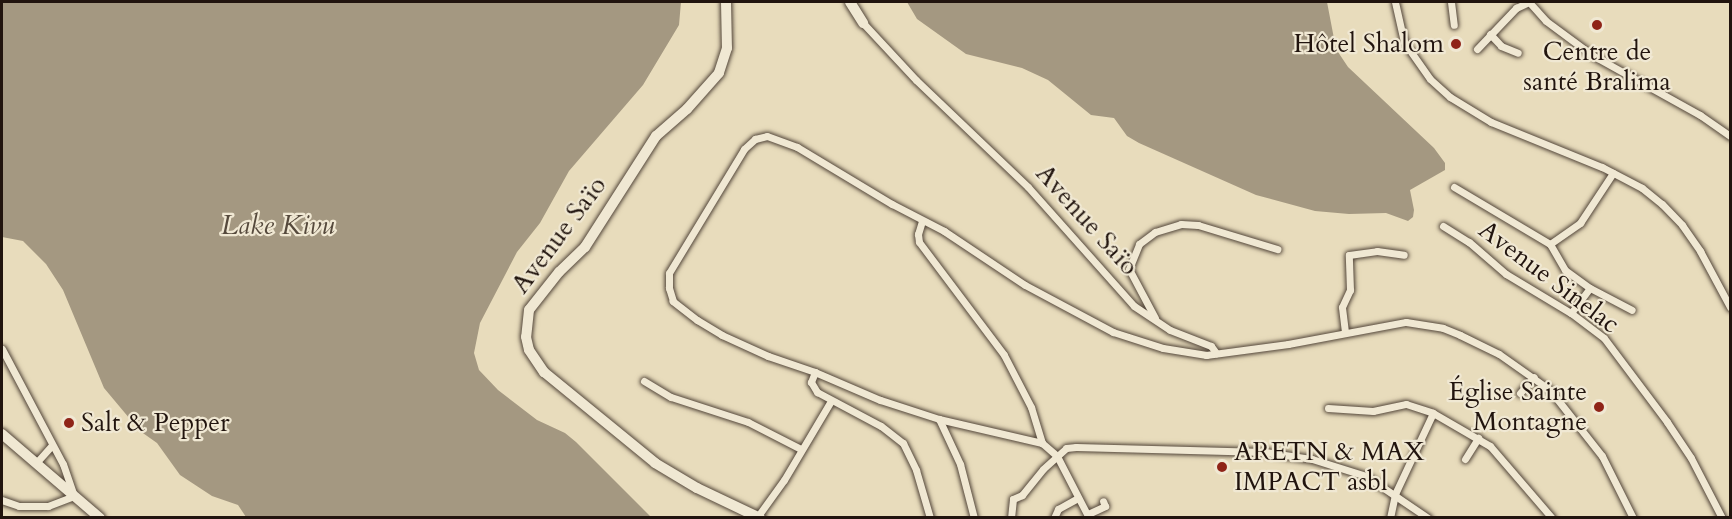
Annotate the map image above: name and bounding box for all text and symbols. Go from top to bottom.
marker: Centre de santé Bralima [1588,16,1606,34]
place label: Hôtel Shalom [1293,28,1444,60]
place label: Centre de santé Bralima [1523,36,1671,98]
marker: Hôtel Shalom [1449,37,1463,51]
street label: Avenue Saïo [1029,158,1145,282]
street label: Avenue Saïo [505,170,613,300]
water label: Lake Kivu [221,210,335,242]
street label: Avenue Sinelac [1473,214,1625,340]
place label: Église Sainte Montagne [1449,376,1587,437]
marker: Église Sainte Montagne [1592,400,1606,414]
place label: Salt & Pepper [81,407,230,439]
marker: Salt & Pepper [62,416,76,430]
place label: ARETN & MAX IMPACT asbl [1234,436,1425,497]
marker: ARETN & MAX IMPACT asbl [1215,460,1229,474]

